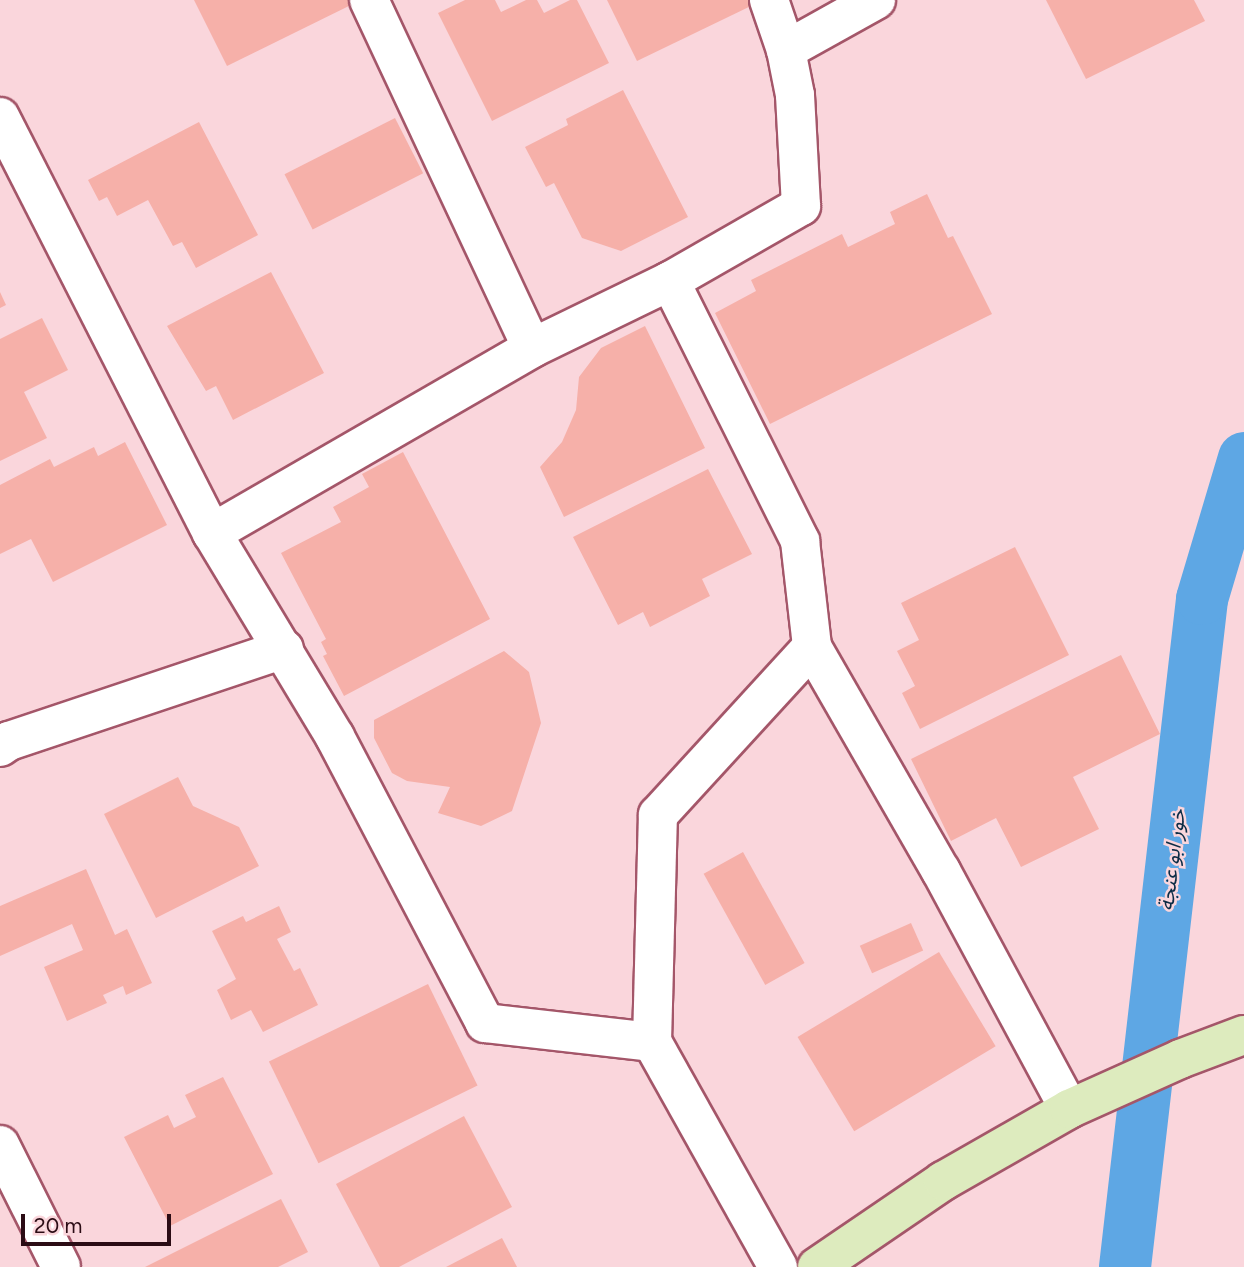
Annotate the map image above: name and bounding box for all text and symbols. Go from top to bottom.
water label: خور ابو عنجة [1153,808,1191,912]
scale bar [24,1200,175,1244]
text: 20 m [34,1213,82,1238]

